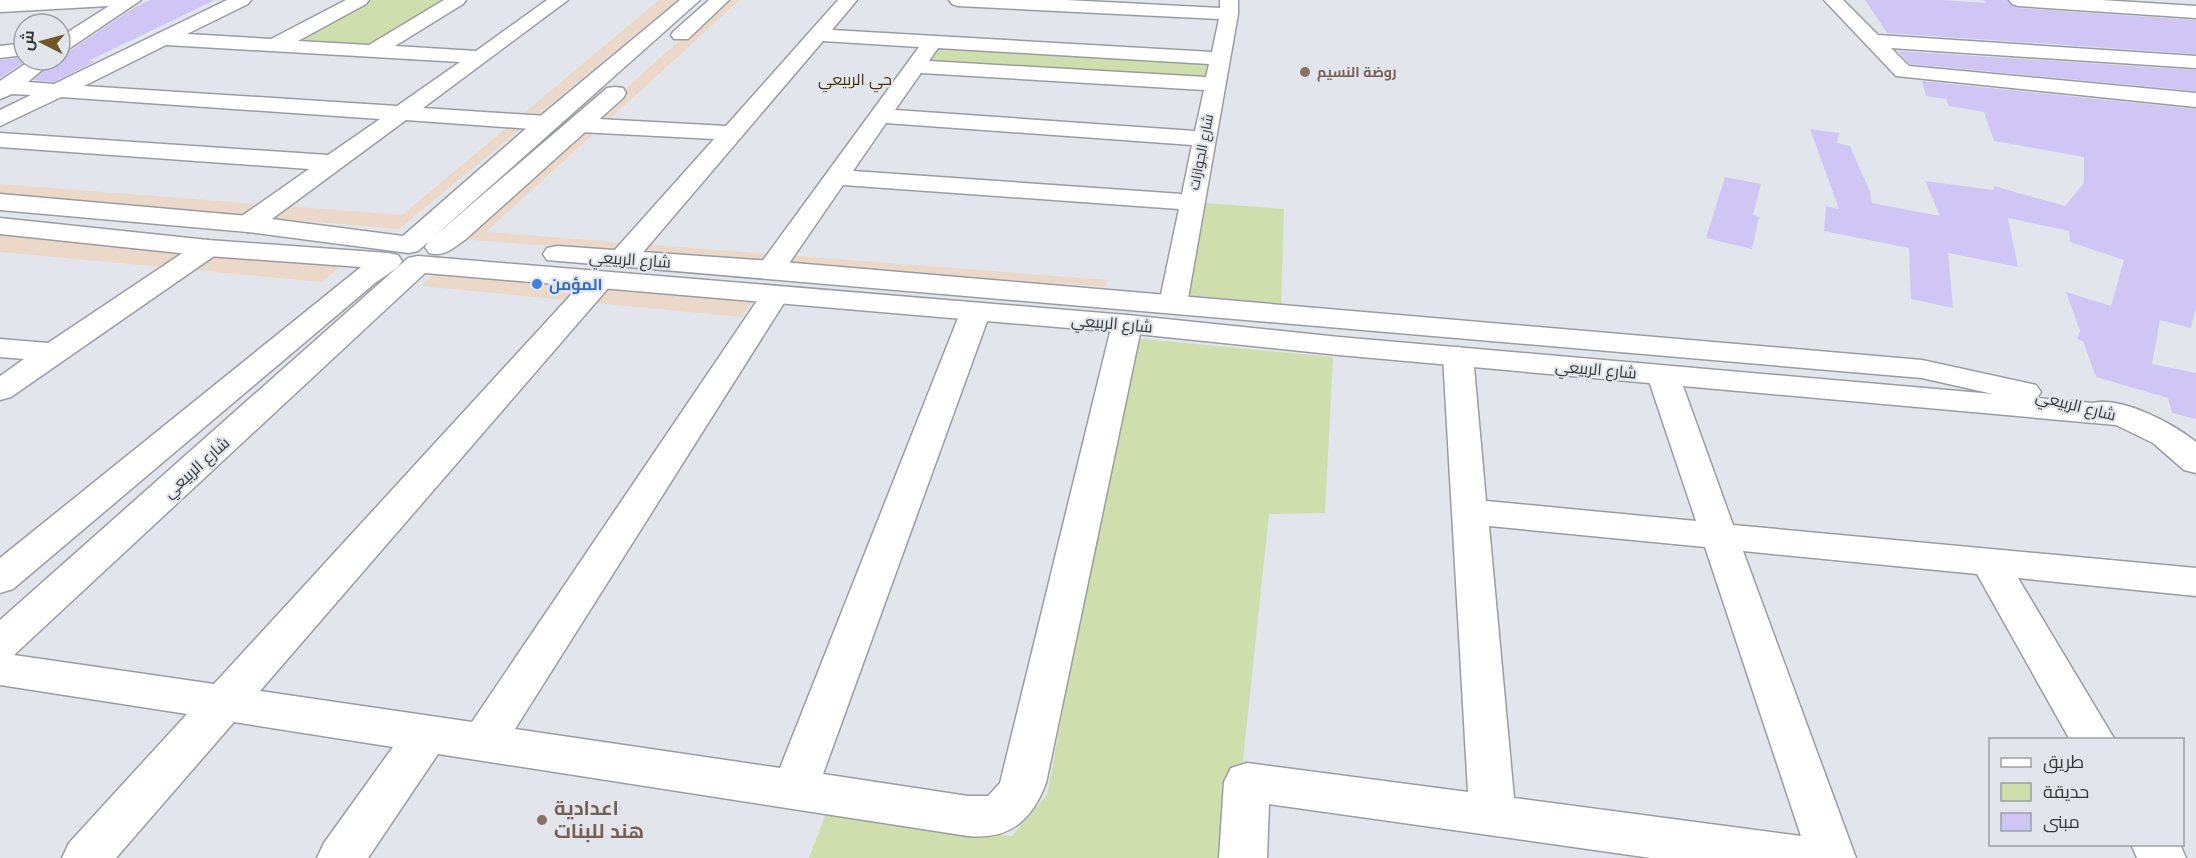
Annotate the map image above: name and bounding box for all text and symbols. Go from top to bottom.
north arrow [12,12,72,72]
text: ش [16,29,38,52]
place label: روضة النسيم [1317,63,1397,82]
marker: روضة النسيم [1298,65,1312,79]
district label: حي الربيعي [818,69,892,93]
street label: شارع الجوازات [1185,112,1217,192]
street label: شارع الربيعي [588,246,672,276]
place label: المؤمن [549,274,602,294]
marker: المؤمن [530,277,544,291]
street label: شارع الربيعي [1070,309,1154,341]
street label: شارع الربيعي [1554,355,1638,387]
street label: شارع الربيعي [2033,385,2118,428]
street label: شارع الربيعي [159,432,236,505]
legend [1989,738,2184,846]
text: طريق [2043,750,2084,774]
text: حديقة [2043,780,2089,803]
place label: اعدادية هند للبنات [554,795,644,843]
text: مبنى [2043,810,2080,833]
marker: اعدادية هند للبنات [535,813,549,827]

